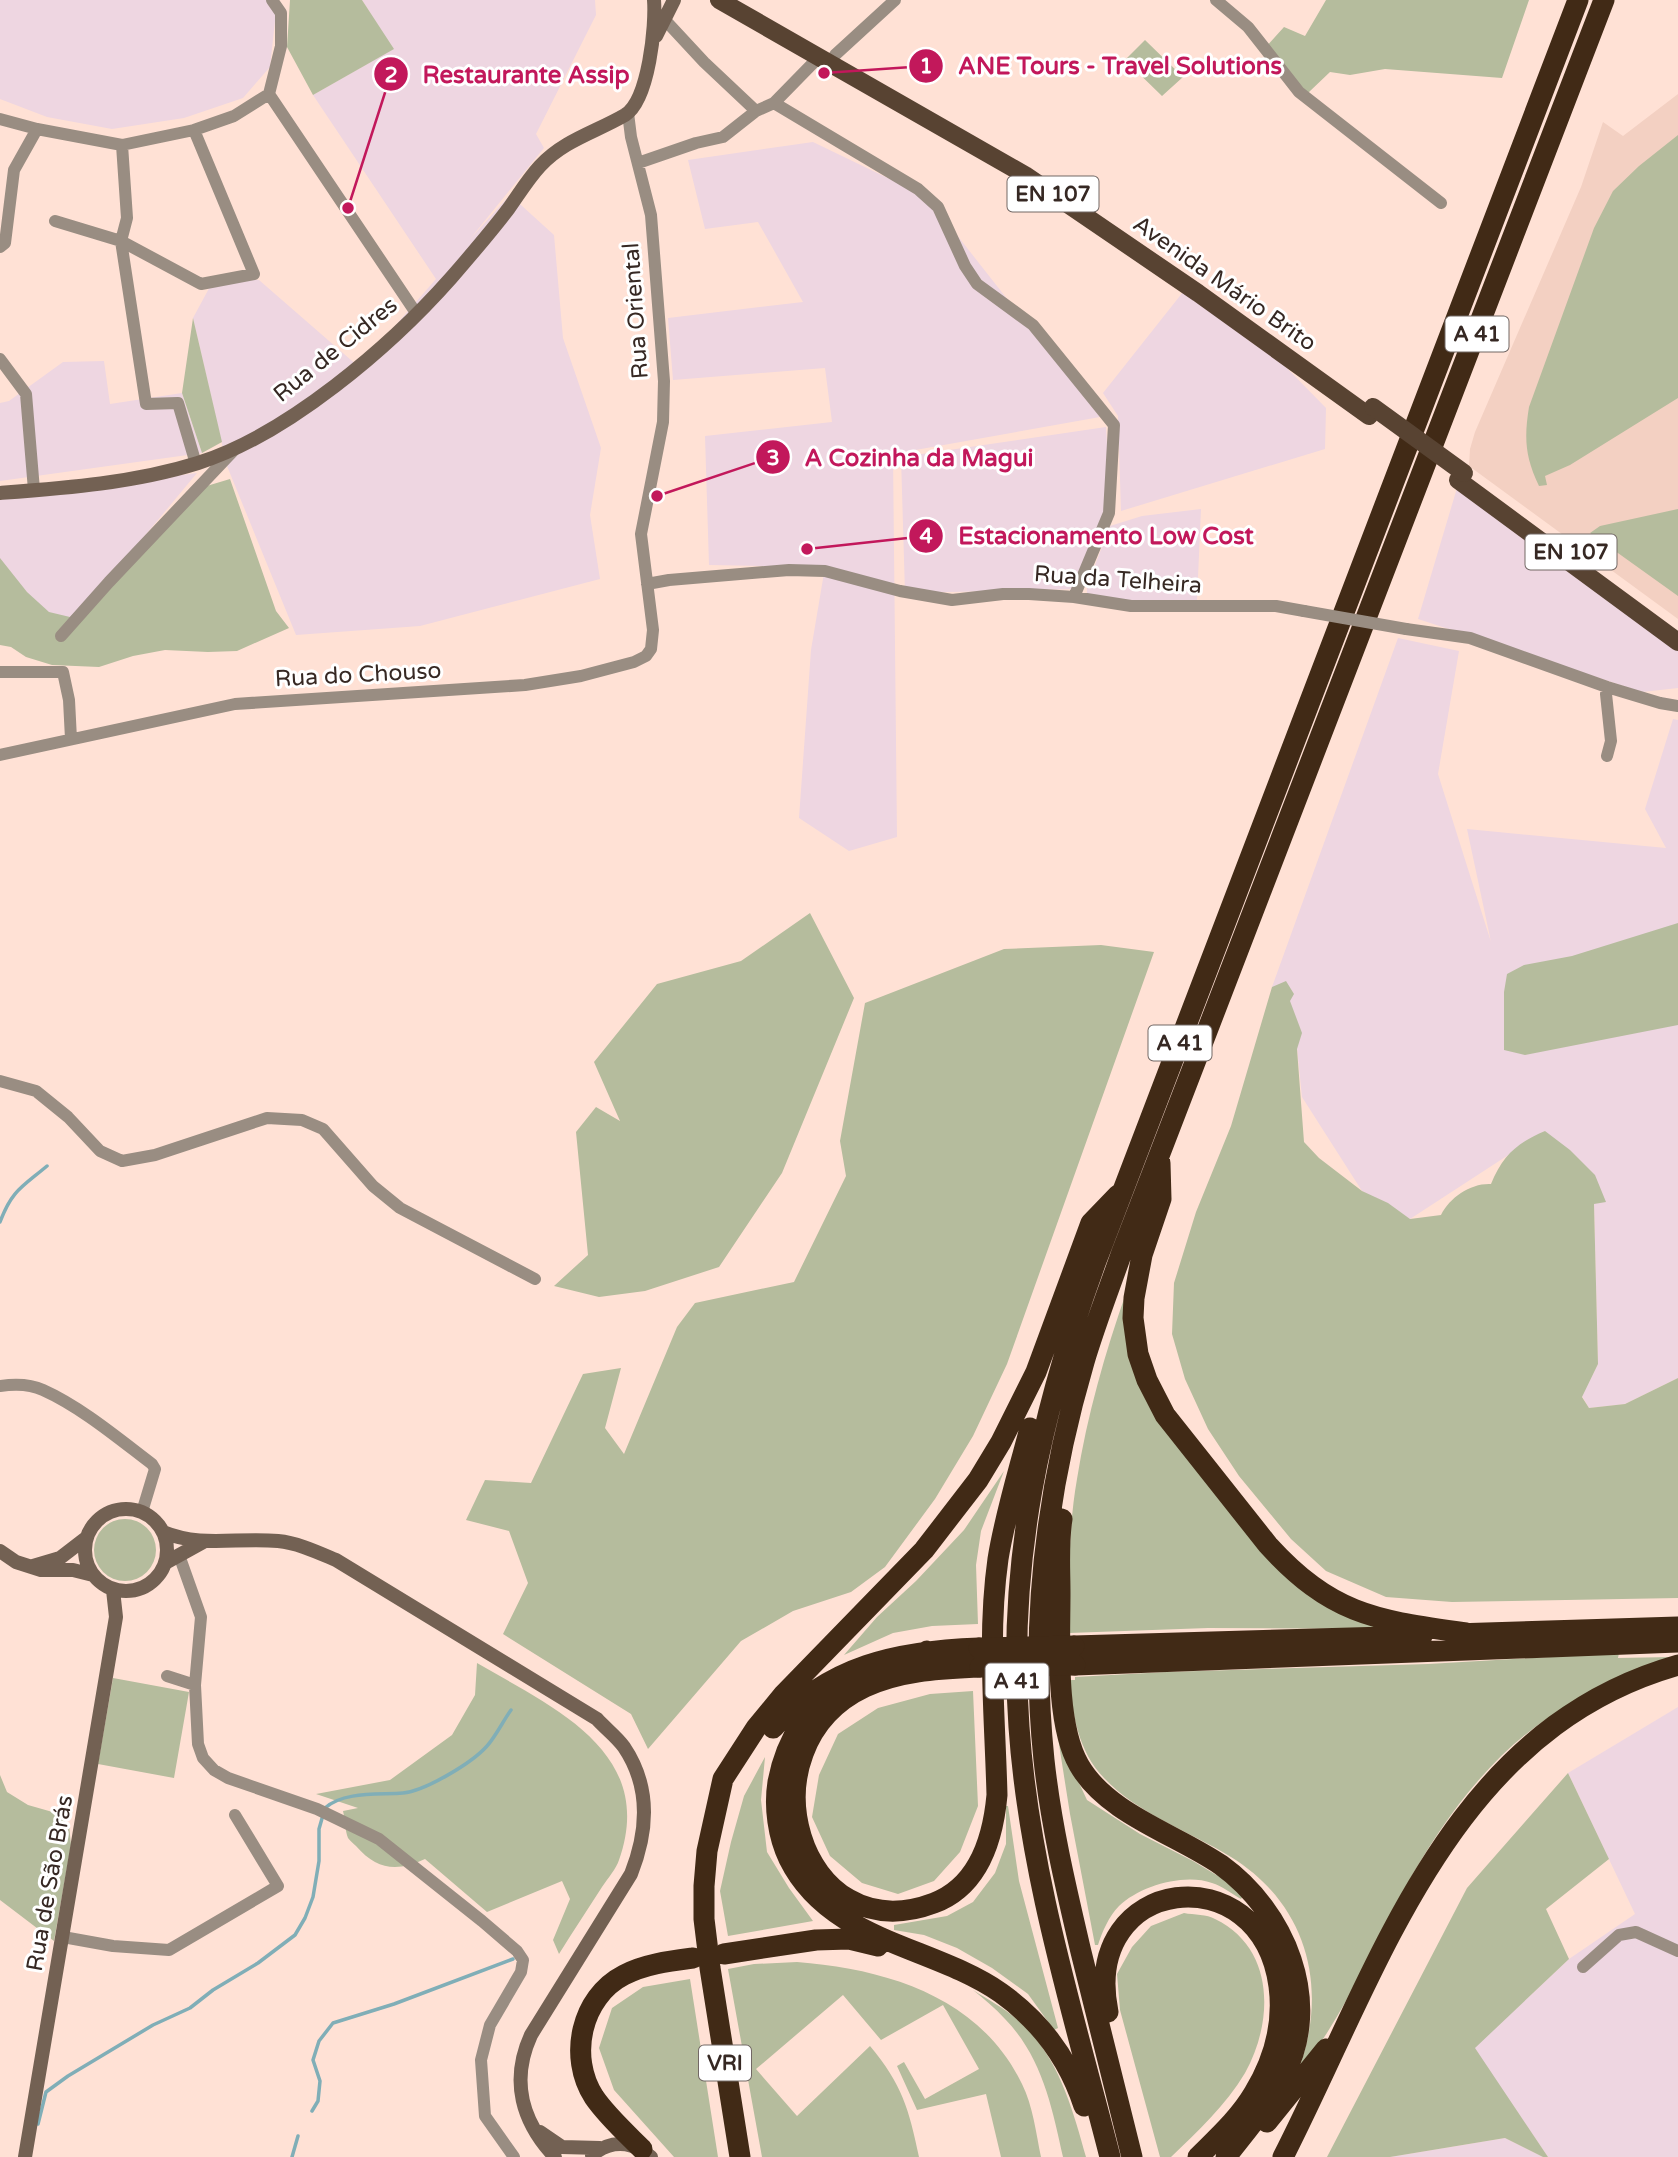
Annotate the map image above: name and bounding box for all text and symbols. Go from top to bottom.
callout: ANE Tours - Travel Solutions [909,43,1295,88]
callout: Restaurante Assip [373,52,643,97]
text: ANE Tours - Travel Solutions [958,52,1282,81]
text: 1 [919,54,933,79]
text: Restaurante Assip [422,61,630,90]
text: 2 [384,63,398,88]
road number: EN 107 [1007,176,1098,212]
street label: Avenida Mário Brito [1127,210,1321,358]
street label: Rua Oriental [617,242,655,380]
street label: Rua de Cidres [268,291,403,408]
road number: A 41 [1446,316,1508,352]
callout: A Cozinha da Magui [755,435,1047,480]
text: A Cozinha da Magui [804,444,1034,473]
text: 3 [766,446,780,471]
callout: Estacionamento Low Cost [909,513,1267,558]
text: Estacionamento Low Cost [958,522,1255,551]
text: 4 [919,524,933,549]
road number: EN 107 [1526,534,1616,570]
street label: Rua da Telheira [1033,560,1203,600]
street label: Rua do Chouso [274,657,442,693]
road number: A 41 [1148,1026,1212,1060]
road number: A 41 [986,1664,1048,1698]
street label: Rua de São Brás [21,1793,79,1973]
road number: VRI [699,2046,751,2080]

